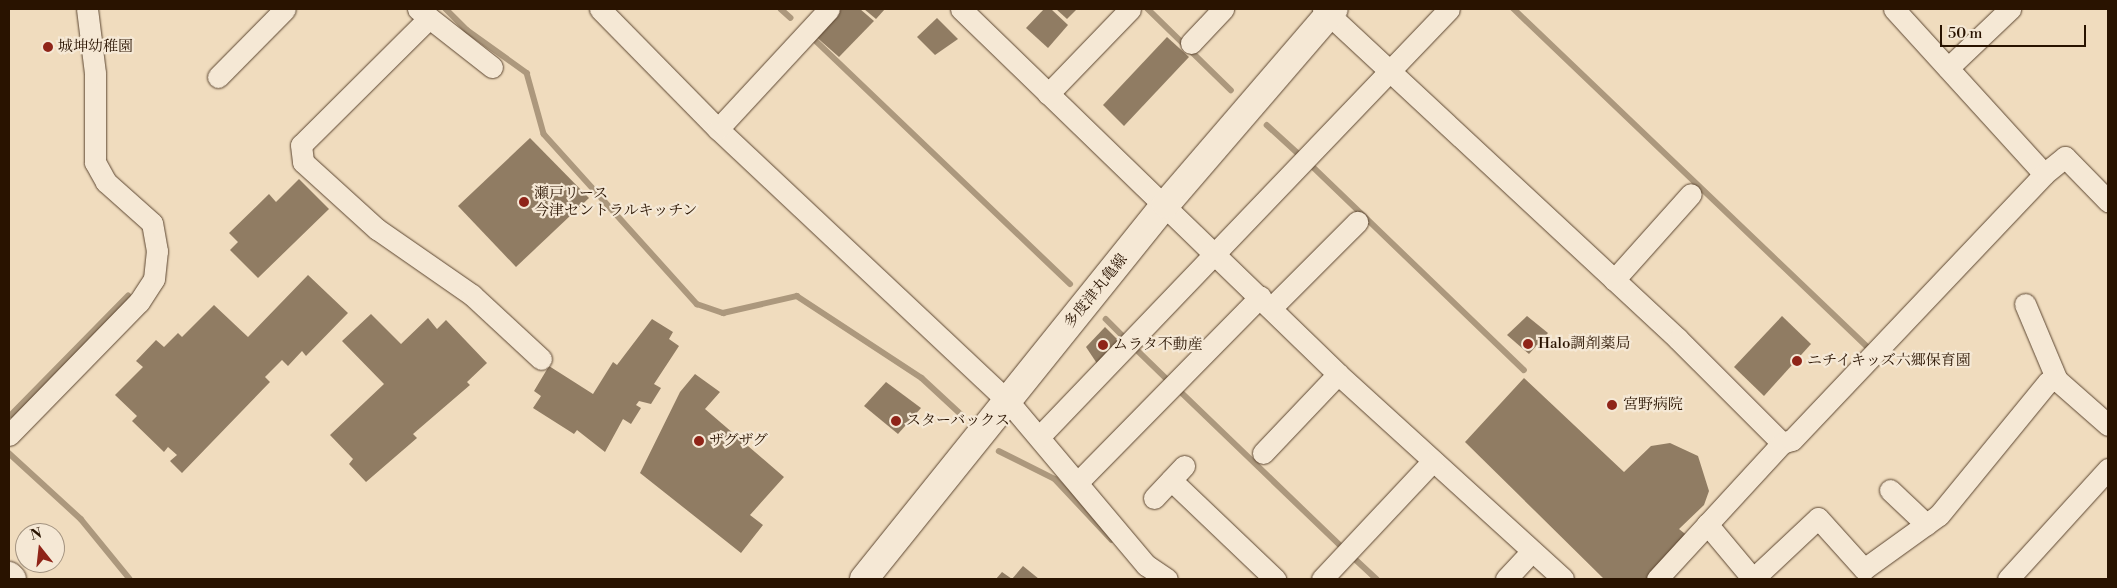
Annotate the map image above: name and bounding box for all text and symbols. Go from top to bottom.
scale bar [1942,15,2088,47]
text: 50 m [1948,24,1982,43]
place label: 城坤幼稚園 [58,38,133,56]
marker: 城坤幼稚園 [42,41,54,53]
place label: 瀬戸リース 今津セントラルキッチン [534,184,699,219]
marker: 瀬戸リース 今津セントラルキッチン [518,196,530,208]
street label: 多度津丸亀線 [1061,250,1131,332]
place label: Halo調剤薬局 [1538,335,1630,353]
place label: ムラタ不動産 [1113,336,1203,354]
marker: Halo調剤薬局 [1522,338,1534,350]
marker: ムラタ不動産 [1097,339,1109,351]
place label: ニチイキッズ六郷保育園 [1807,352,1972,370]
marker: ニチイキッズ六郷保育園 [1791,355,1803,367]
place label: 宮野病院 [1623,396,1683,414]
marker: 宮野病院 [1605,398,1619,412]
place label: スターバックス [906,412,1011,430]
marker: スターバックス [890,415,902,427]
place label: ザグザグ [709,432,769,450]
marker: ザグザグ [693,435,705,447]
north arrow [15,523,65,573]
text: N [28,524,44,545]

